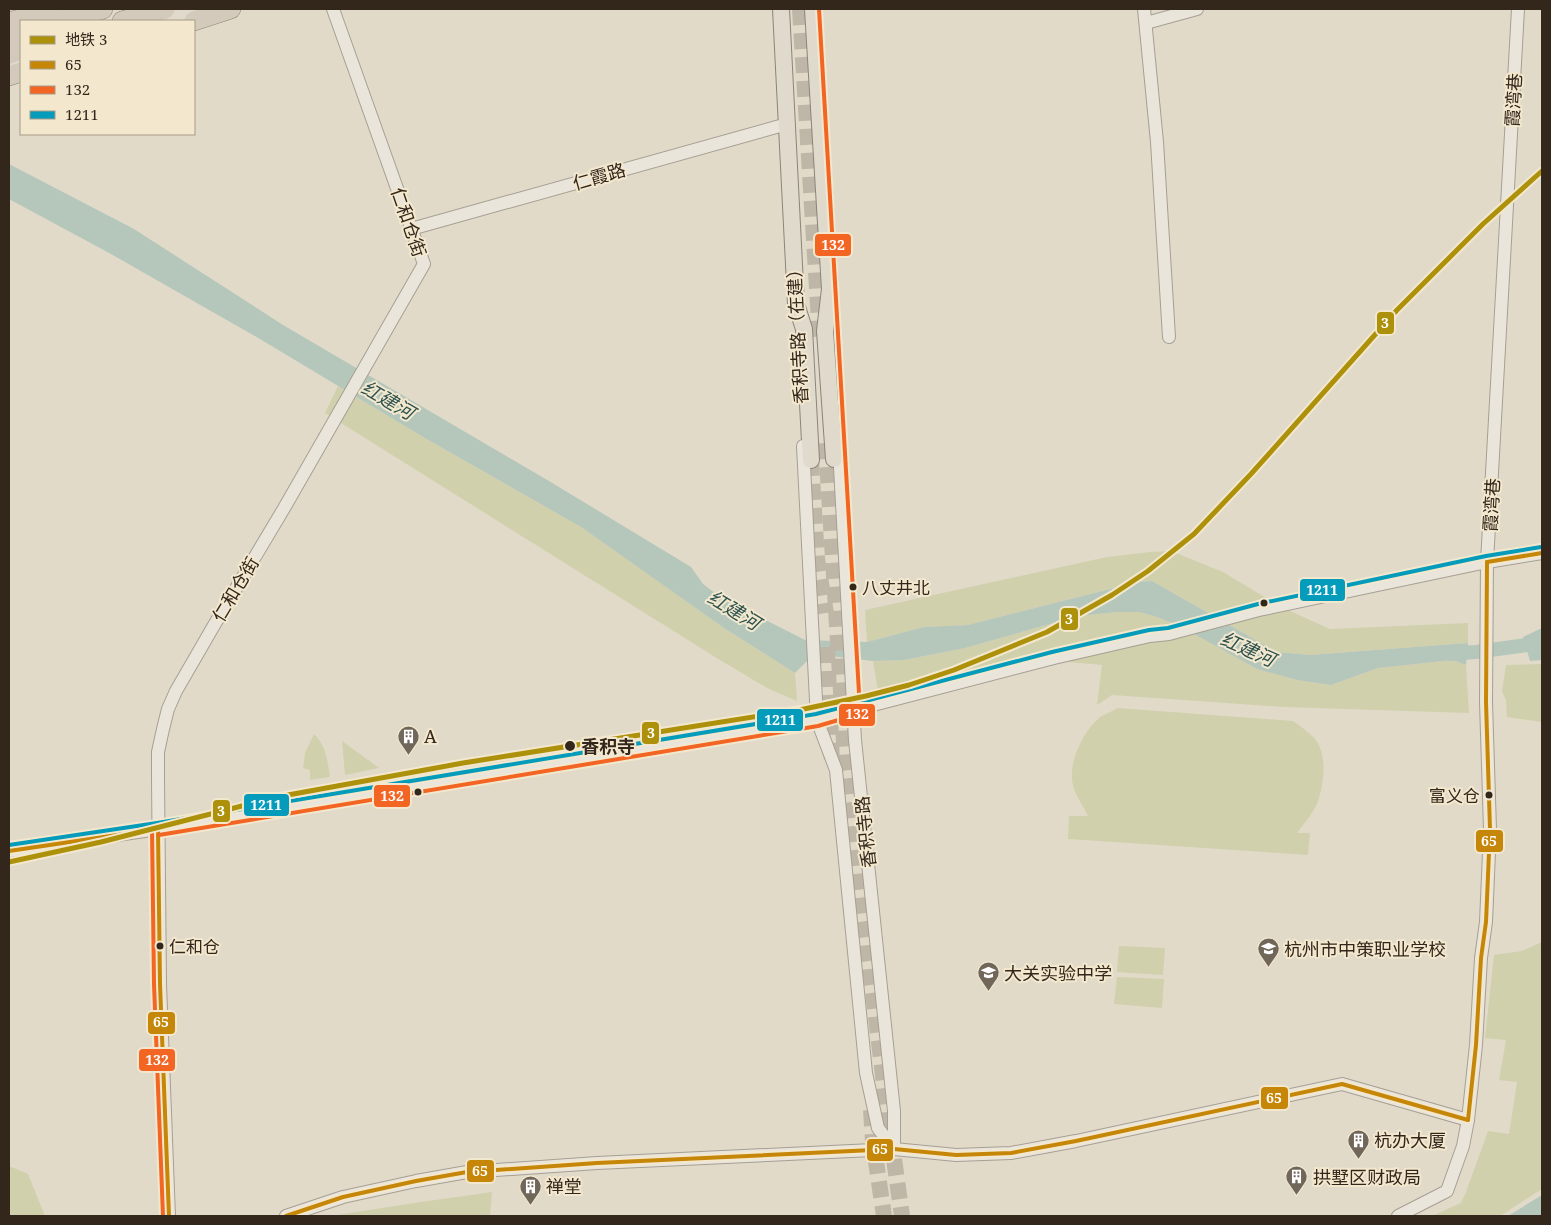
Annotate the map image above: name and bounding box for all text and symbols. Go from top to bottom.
legend [20,20,195,135]
text: 地铁 3 [65,29,107,49]
text: 65 [65,54,82,74]
street label: 霞湾巷 [1500,72,1526,128]
text: 132 [65,79,90,99]
text: 1211 [65,104,99,124]
street label: 仁霞路 [570,157,628,195]
street label: 仁和仓街 [386,184,432,260]
line badge: 132 [814,233,852,257]
text: 132 [821,235,845,254]
street label: 香积寺路（在建） [781,259,813,405]
line badge: 3 [1376,311,1395,335]
text: 3 [1381,313,1389,332]
water label: 红建河 [357,374,423,428]
street label: 霞湾巷 [1478,477,1504,533]
street label: 仁和仓街 [206,552,264,626]
place label: 八丈井北 [862,576,930,599]
line badge: 1211 [1299,578,1346,602]
text: 1211 [1306,580,1338,599]
marker: 八丈井北 [848,582,858,592]
water label: 红建河 [703,584,769,638]
unlabelled marker [1259,598,1269,608]
line badge: 3 [1060,607,1079,631]
text: 3 [1065,609,1073,628]
water label: 红建河 [1217,626,1283,674]
line badge: 132 [838,703,876,727]
text: 132 [845,704,869,723]
line badge: 1211 [756,708,804,732]
text: 1211 [764,710,796,729]
line badge: 3 [641,721,660,745]
text: 3 [647,723,655,742]
building icon: A [396,724,420,755]
place label: A [424,724,437,748]
place label: 香积寺 [581,734,635,758]
marker: 香积寺 [563,739,577,753]
line badge: 132 [373,784,411,808]
place label: 富义仓 [1429,784,1480,807]
text: 132 [380,786,404,805]
unlabelled marker [413,787,423,797]
marker: 富义仓 [1484,790,1494,800]
line badge: 1211 [243,793,290,817]
text: 1211 [250,795,282,814]
street label: 香积寺路 [849,795,881,869]
line badge: 3 [212,799,231,823]
text: 3 [217,801,225,820]
line badge: 65 [1475,829,1504,853]
text: 65 [1481,831,1497,850]
place label: 仁和仓 [169,935,220,958]
school or university icon: 杭州市中策职业学校 [1256,937,1280,968]
place label: 杭州市中策职业学校 [1284,937,1446,961]
marker: 仁和仓 [155,941,165,951]
school or university icon: 大关实验中学 [976,961,1000,992]
place label: 大关实验中学 [1004,961,1112,985]
line badge: 65 [147,1011,176,1035]
text: 65 [153,1012,169,1031]
line badge: 132 [138,1048,176,1072]
text: 132 [145,1050,169,1069]
line badge: 65 [1260,1086,1289,1110]
text: 65 [1266,1088,1282,1107]
building icon: 杭办大厦 [1346,1128,1370,1159]
place label: 杭办大厦 [1374,1128,1446,1152]
line badge: 65 [866,1138,894,1162]
text: 65 [872,1139,888,1158]
line badge: 65 [466,1159,495,1183]
text: 65 [472,1161,488,1180]
building icon: 拱墅区财政局 [1285,1165,1309,1196]
place label: 拱墅区财政局 [1313,1165,1421,1189]
building icon: 禅堂 [518,1174,542,1205]
place label: 禅堂 [546,1174,582,1198]

